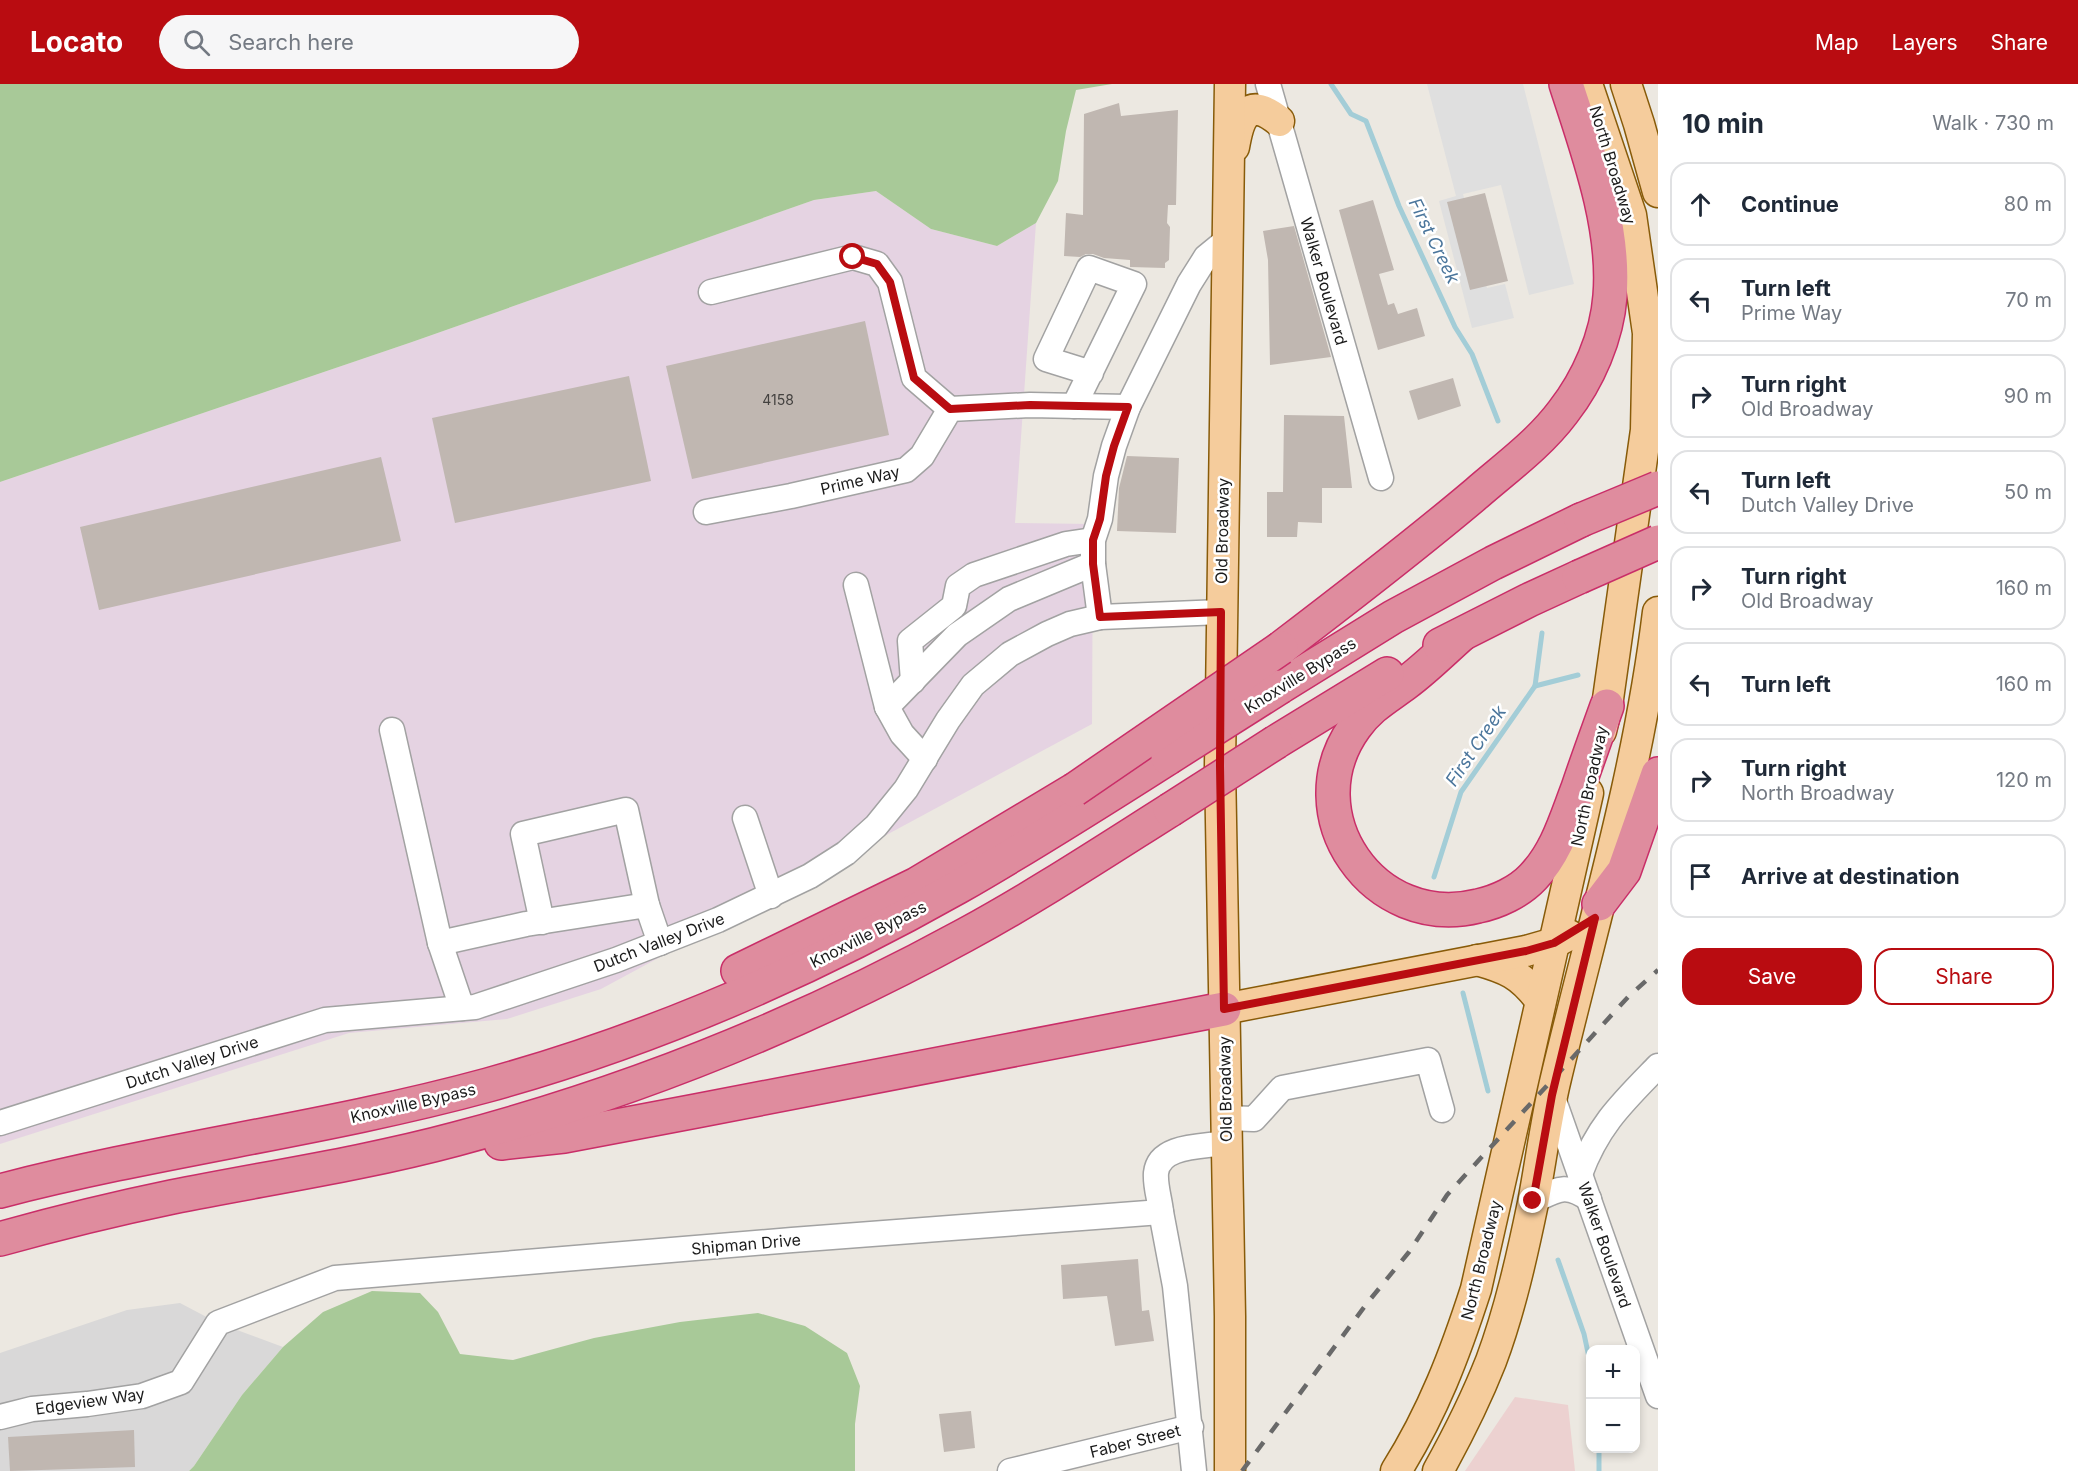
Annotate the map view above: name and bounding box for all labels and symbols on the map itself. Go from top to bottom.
street label: North Broadway [1585,103,1641,227]
water label: First Creek [1405,195,1465,288]
street label: Walker Boulevard [1296,215,1352,347]
route start [839,243,865,269]
house number: 4158 [762,391,794,408]
street label: Prime Way [818,461,902,499]
street label: Old Broadway [1211,478,1233,584]
street label: Knoxville Bypass [1240,633,1360,717]
water label: First Creek [1441,701,1511,790]
street label: North Broadway [1566,724,1612,848]
street label: Knoxville Bypass [806,896,930,972]
street label: Dutch Valley Drive [591,908,727,976]
street label: Dutch Valley Drive [123,1031,261,1093]
street label: Old Broadway [1214,1036,1236,1142]
street label: Knoxville Bypass [348,1079,478,1127]
street label: Walker Boulevard [1574,1179,1636,1311]
route end [1519,1187,1545,1213]
street label: North Broadway [1456,1198,1506,1322]
street label: Shipman Drive [690,1229,802,1259]
street label: Edgeview Way [34,1383,146,1419]
street label: Faber Street [1088,1420,1182,1462]

